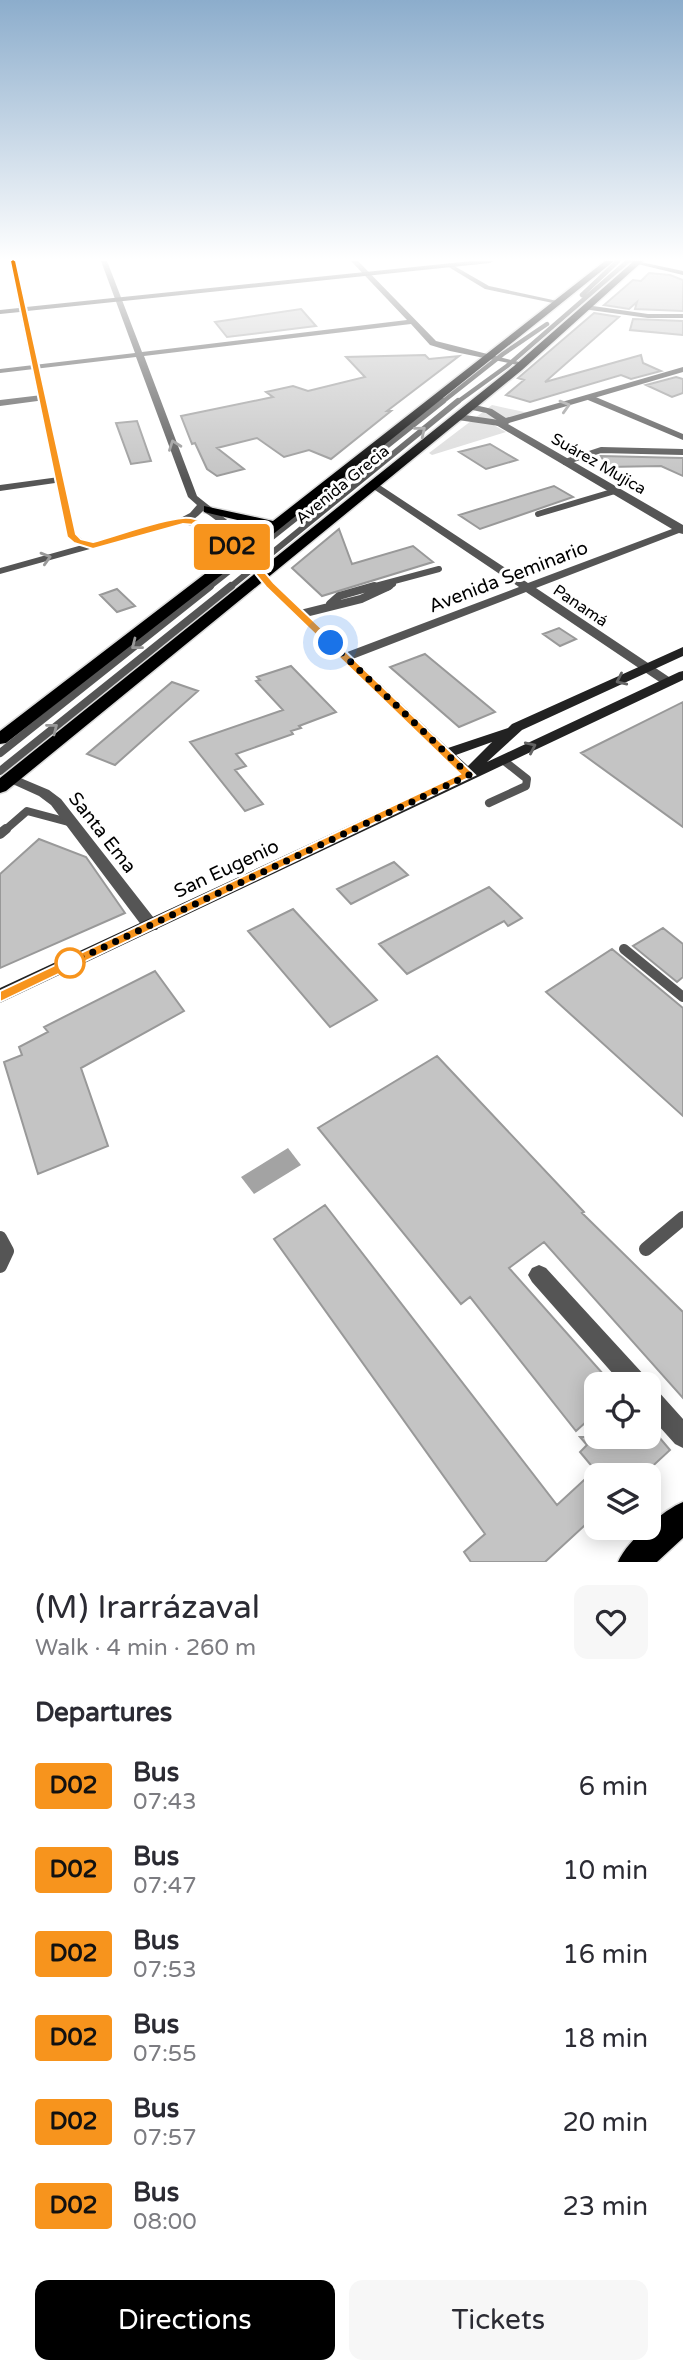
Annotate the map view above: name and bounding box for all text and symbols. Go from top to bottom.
one-way arrow [559,400,571,414]
one-way arrow [414,427,426,440]
street label: Suárez Mujica [548,429,649,499]
one-way arrow [168,440,182,452]
street label: Avenida Grecia [292,441,393,529]
line badge: D02 [192,524,272,570]
text: D02 [208,532,256,561]
street label: Avenida Seminario [426,536,591,617]
one-way arrow [40,552,52,567]
street label: Panamá [549,580,612,631]
your location [313,625,348,660]
one-way arrow [131,637,144,650]
one-way arrow [616,672,628,686]
one-way arrow [45,723,57,736]
one-way arrow [524,742,536,756]
street label: Santa Ema [64,788,141,877]
street label: San Eugenio [171,835,282,903]
unlabelled marker [55,948,85,978]
map controls [584,1372,661,1540]
button: locate [584,1372,661,1449]
button: layers [584,1463,661,1540]
button: heart [574,1585,648,1659]
text: (M) Irarrázaval [35,1588,260,1627]
text: Walk · 4 min · 260 m [35,1634,256,1662]
text: Departures [35,1697,172,1728]
text: Bus [133,1757,179,1788]
text: D02 [49,1771,98,1800]
text: 6 min [579,1771,648,1802]
text: 07:43 [133,1788,197,1816]
text: Bus [133,1841,179,1872]
text: D02 [49,1855,98,1884]
text: 10 min [562,1855,648,1886]
text: 07:47 [133,1872,197,1900]
text: Bus [133,1925,179,1956]
text: D02 [49,1939,98,1968]
text: 16 min [562,1939,648,1970]
text: 07:53 [133,1956,197,1984]
text: Bus [133,2009,179,2040]
text: D02 [49,2023,98,2052]
text: 18 min [562,2023,648,2054]
text: 07:55 [133,2040,197,2068]
text: Bus [133,2093,179,2124]
text: D02 [49,2107,98,2136]
text: 20 min [562,2107,648,2138]
text: 07:57 [133,2124,197,2152]
text: Bus [133,2177,179,2208]
text: D02 [49,2191,98,2220]
text: 23 min [562,2191,648,2222]
text: 08:00 [133,2208,197,2236]
button: Directions [35,2280,335,2360]
button: Tickets [349,2280,648,2360]

